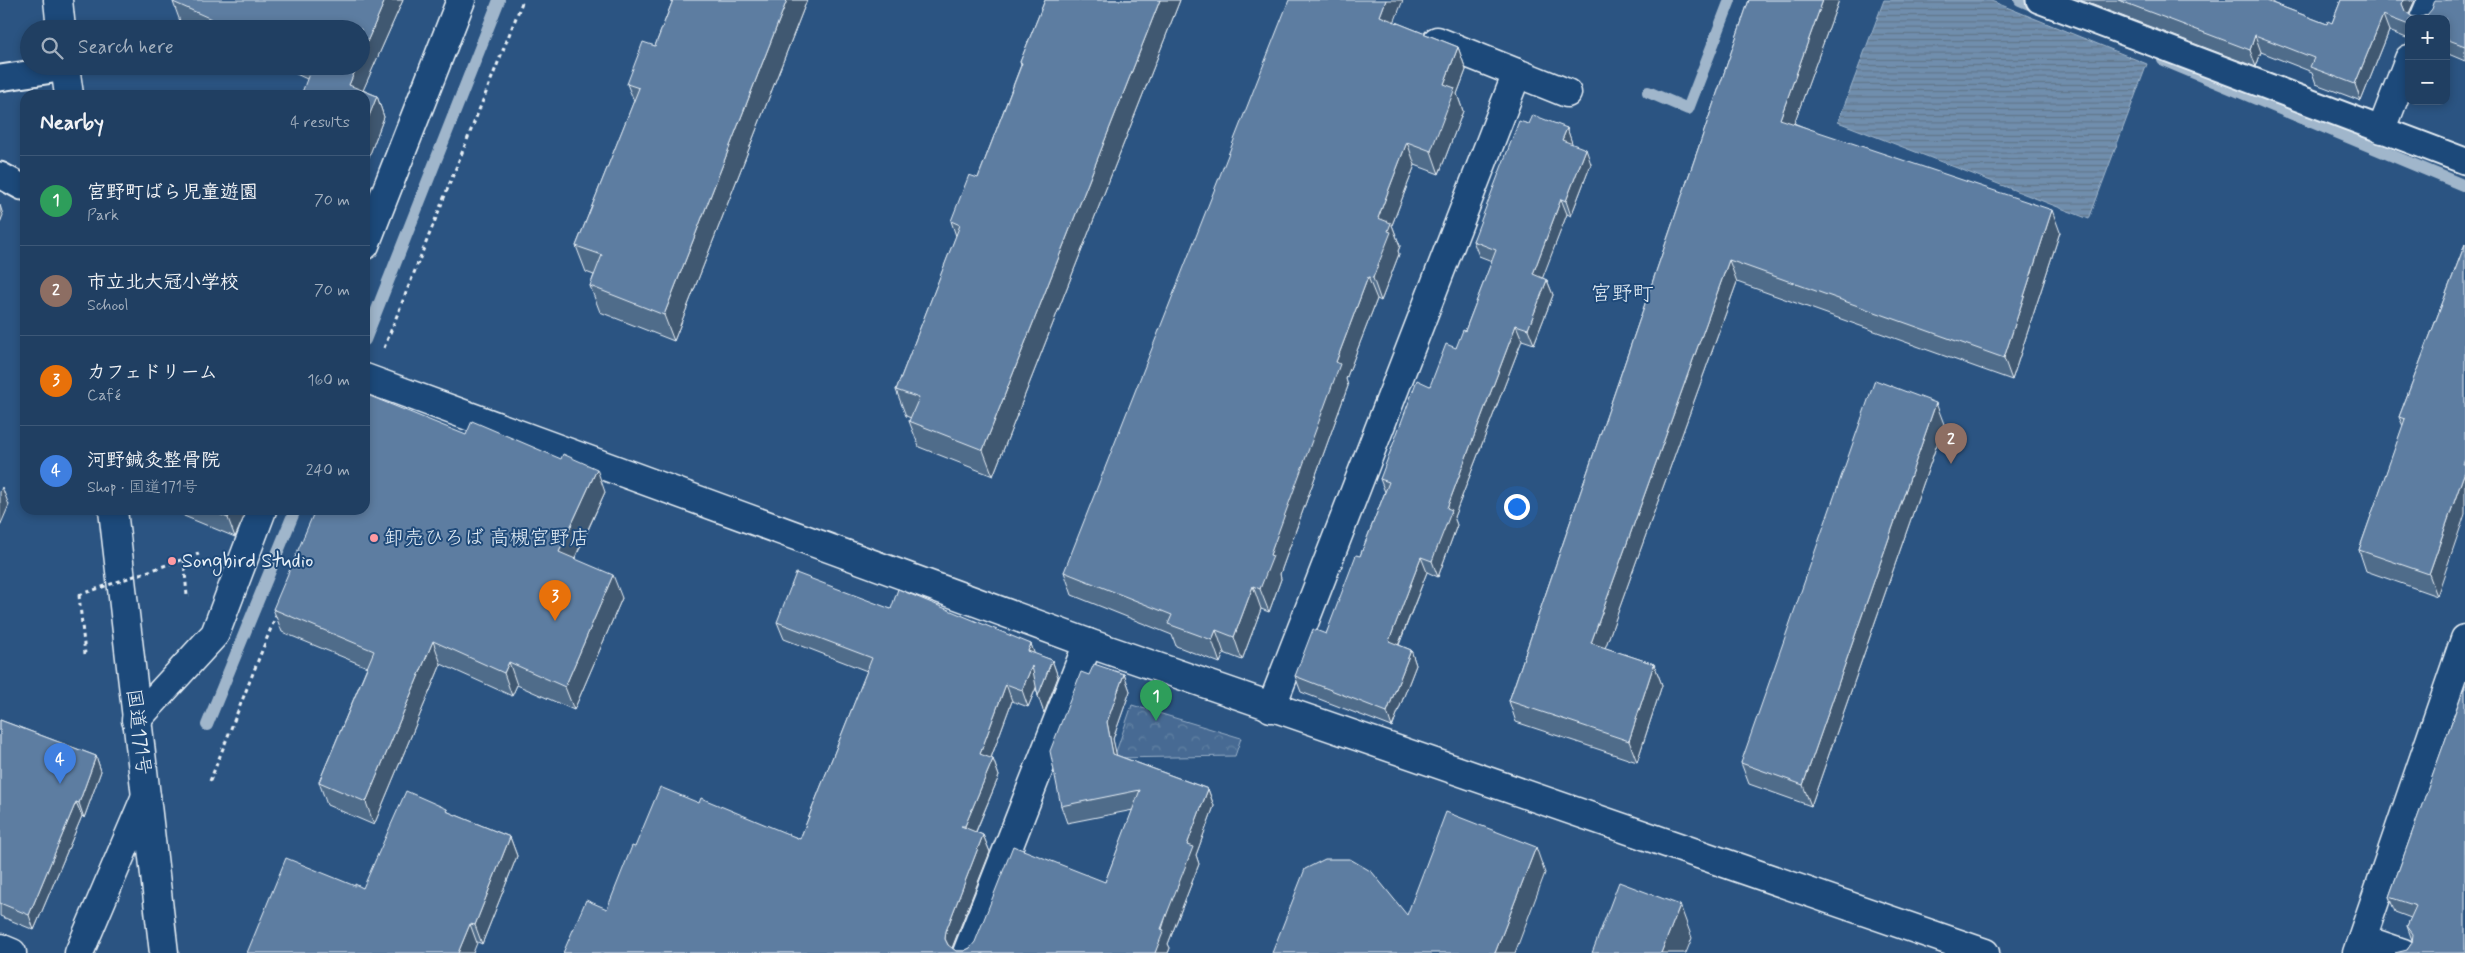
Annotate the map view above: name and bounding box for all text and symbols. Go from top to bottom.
map controls [2405,15,2450,105]
button: + [2405,15,2450,60]
search box [20,20,370,75]
icon: search [38,34,66,62]
text: Search here [78,35,174,60]
button: − [2405,60,2450,105]
text: Nearby [40,109,104,137]
text: 4 results [290,112,350,133]
text: 宮野町ばら児童遊園 [87,180,258,205]
text: 1 [52,190,60,211]
text: 70 m [314,190,350,211]
text: Park [87,205,119,226]
text: 市立北大冠小学校 [87,270,239,295]
text: 2 [52,280,60,301]
text: 70 m [314,280,350,301]
district label: 宮野町 [1591,280,1654,308]
text: School [87,295,128,316]
text: カフェドリーム [87,360,218,385]
text: 3 [52,370,60,391]
text: 160 m [307,370,350,391]
text: Café [87,385,121,406]
pin: 2 [1935,423,1967,464]
text: 河野鍼灸整骨院 [87,448,220,473]
text: 4 [51,460,61,481]
text: 240 m [306,460,350,481]
text: Shop · 国道171号 [87,477,198,498]
your location [1504,494,1530,520]
place label: 卸売ひろば 高槻宮野店 [384,525,589,552]
marker: 卸売ひろば 高槻宮野店 [368,532,380,544]
place label: Songbird Studio [182,548,313,576]
marker: Songbird Studio [166,555,178,567]
pin: 3 [539,580,571,621]
pin: 1 [1140,680,1172,721]
street label: 国道171号 [119,687,157,777]
pin: 4 [44,743,76,784]

